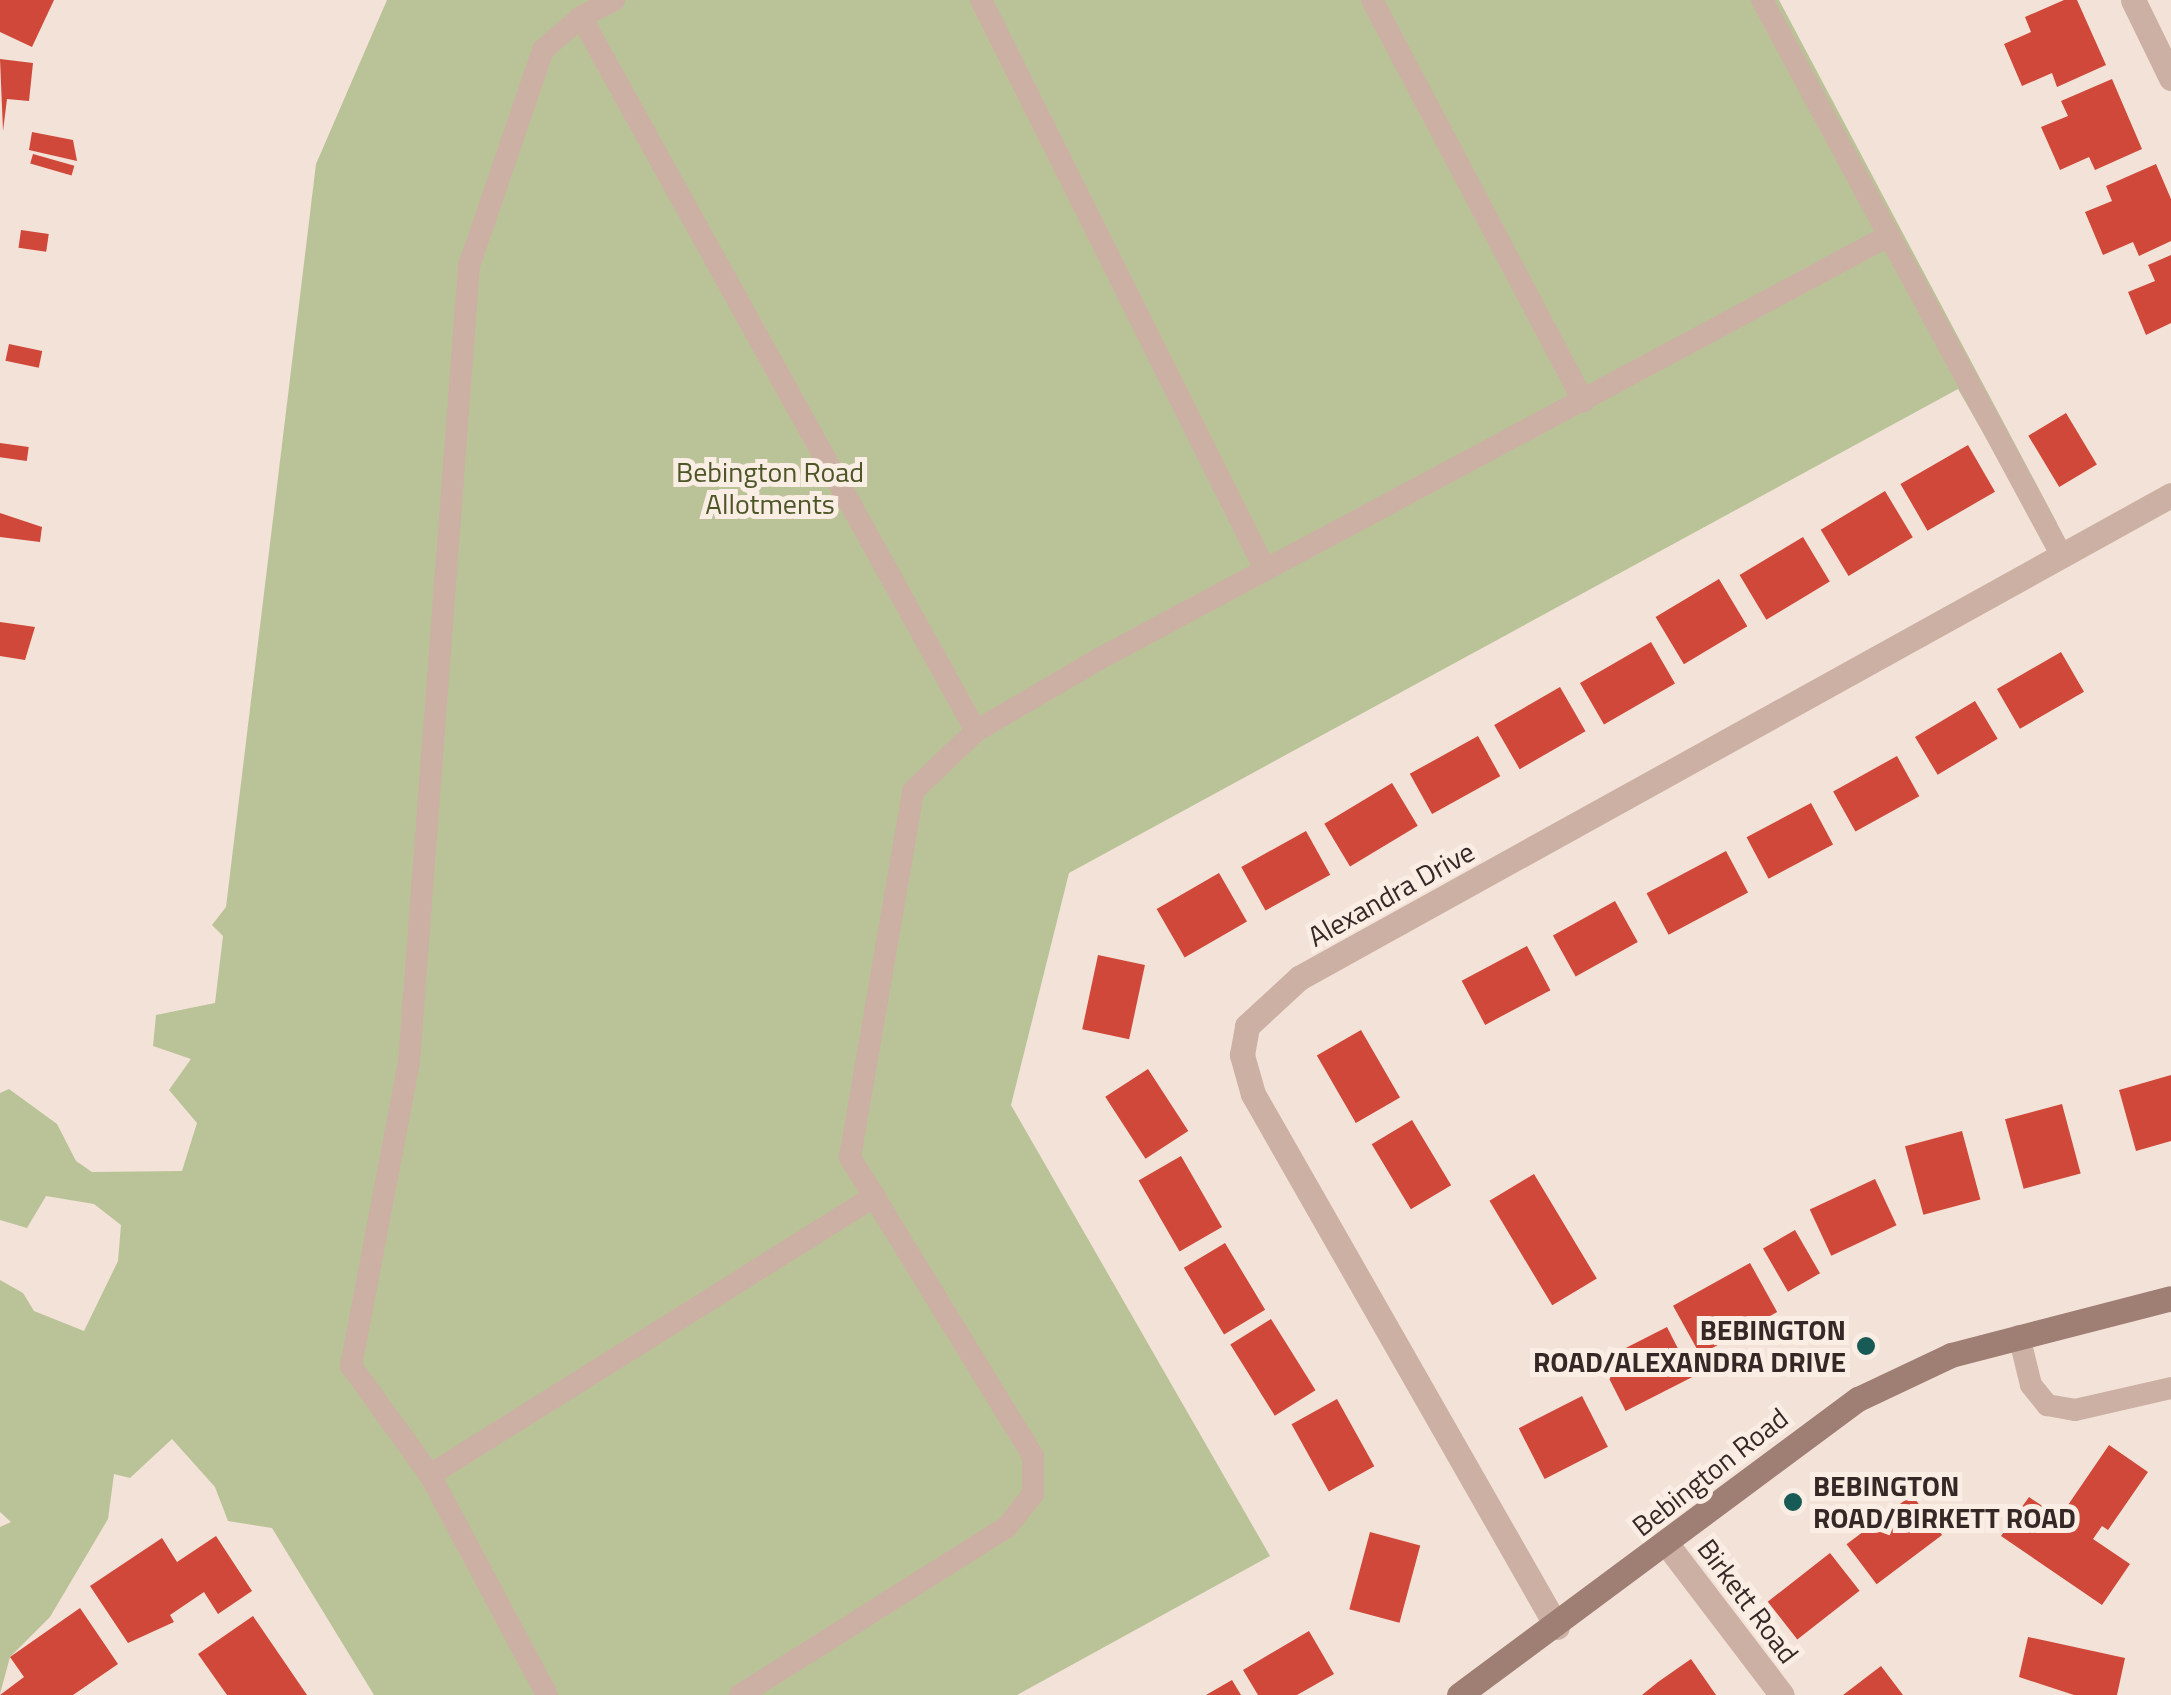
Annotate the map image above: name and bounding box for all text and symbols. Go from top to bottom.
park label: Bebington Road Allotments [676,455,864,521]
street label: Alexandra Drive [1302,835,1480,953]
place label: BEBINGTON ROAD/ALEXANDRA DRIVE [1533,1313,1846,1379]
marker: BEBINGTON ROAD/ALEXANDRA DRIVE [1855,1335,1877,1357]
street label: Bebington Road [1626,1401,1794,1543]
place label: BEBINGTON ROAD/BIRKETT ROAD [1813,1469,2076,1535]
marker: BEBINGTON ROAD/BIRKETT ROAD [1782,1491,1804,1513]
street label: Birkett Road [1690,1532,1806,1670]

